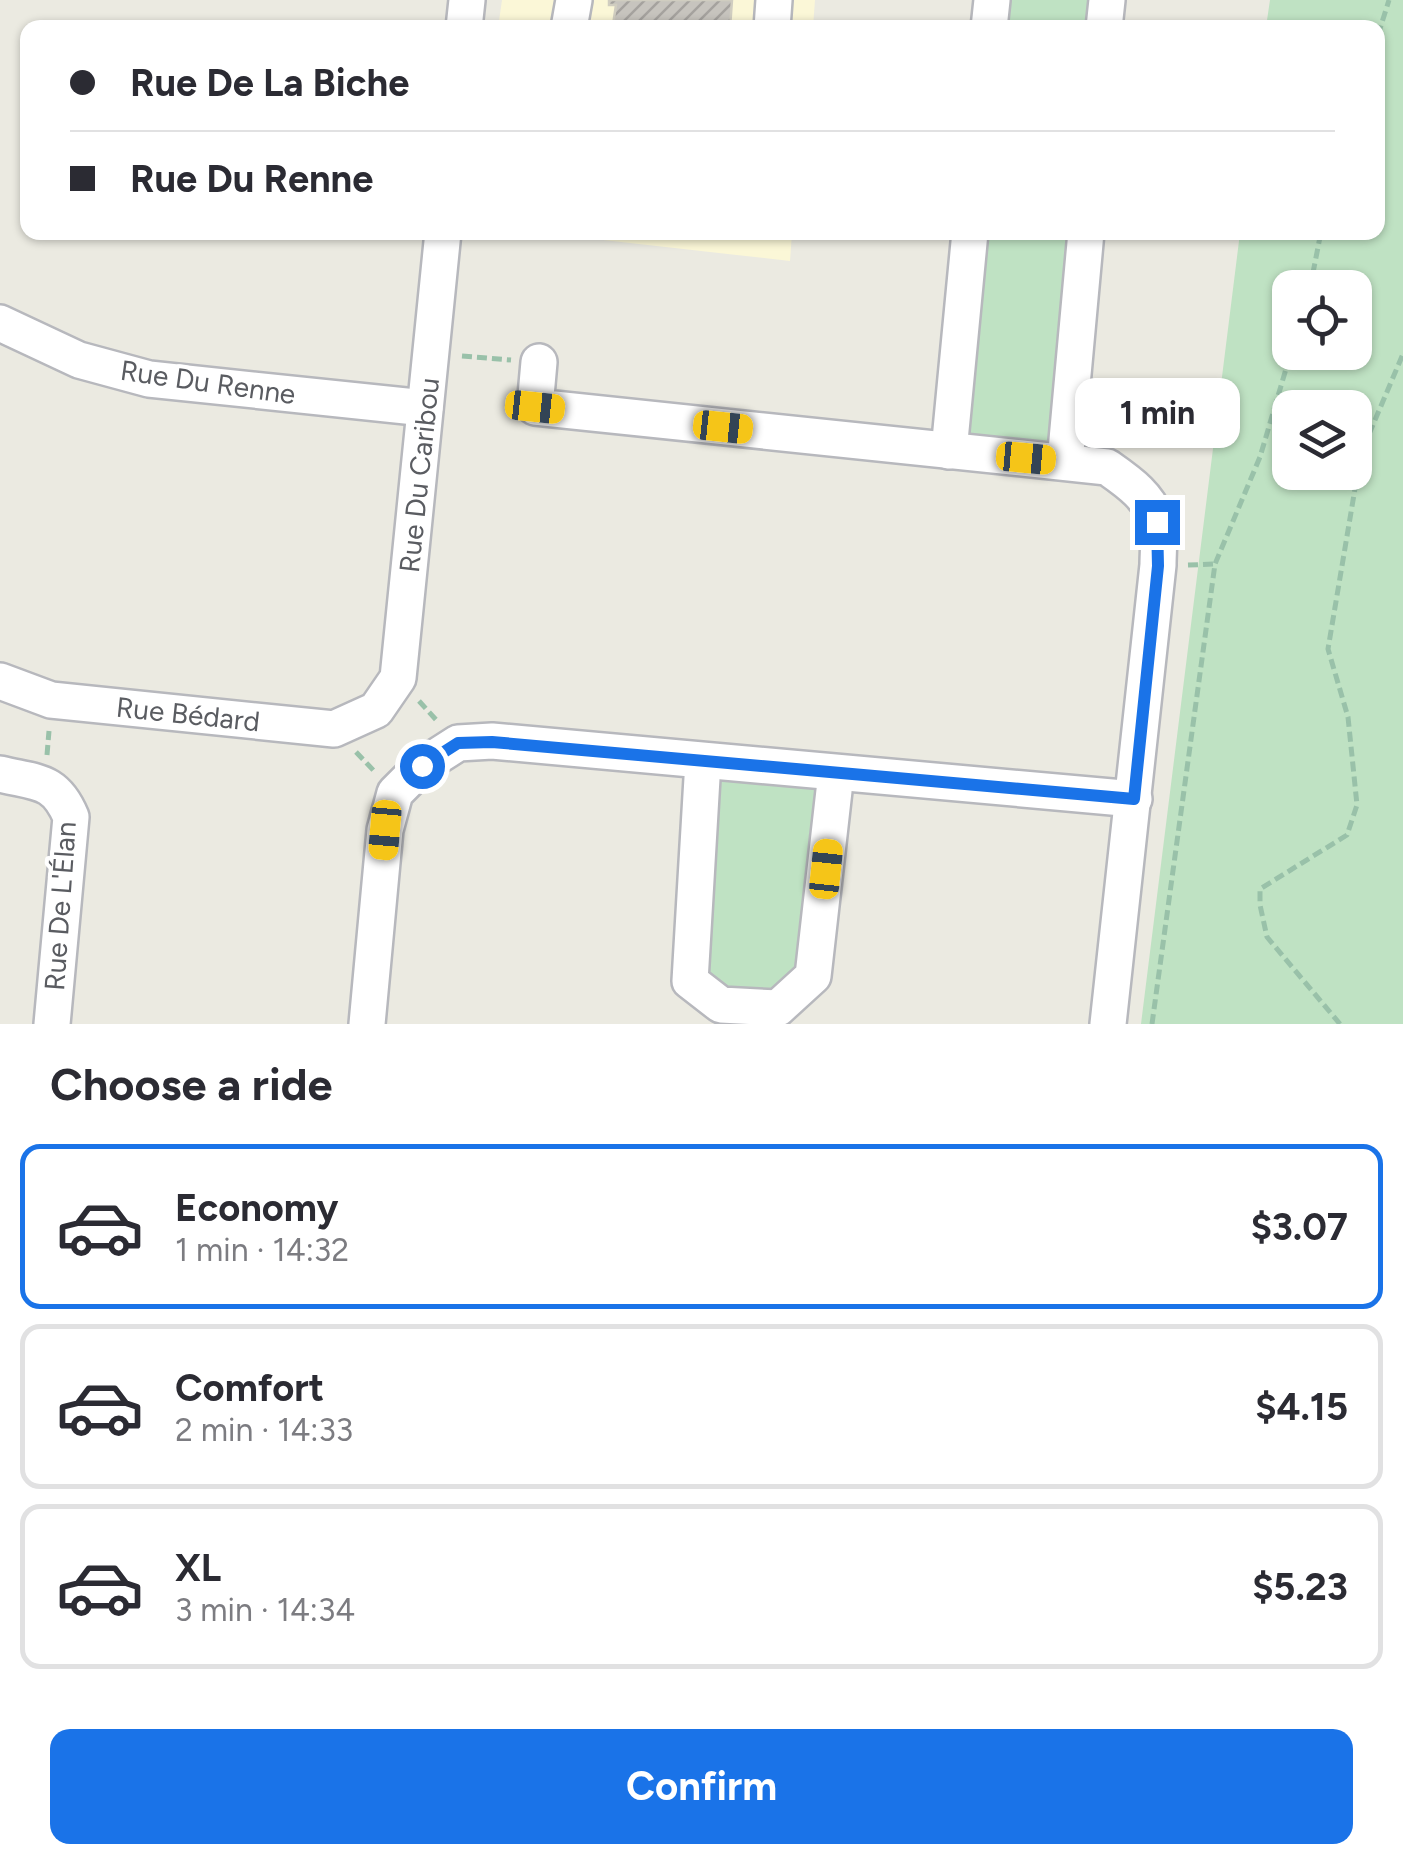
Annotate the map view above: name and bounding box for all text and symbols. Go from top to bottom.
text: Rue De La Biche [130,60,409,106]
text: Rue Du Renne [130,156,373,202]
map controls [1272,270,1372,490]
button: locate [1272,270,1372,370]
street label: Rue Du Renne [118,353,298,411]
street label: Rue Du Caribou [392,376,446,574]
callout: 1 min [1074,377,1240,447]
car [504,389,566,425]
button: layers [1272,390,1372,490]
text: 1 min [1120,394,1195,432]
car [692,409,754,445]
car [995,440,1057,476]
route end [1135,500,1180,545]
street label: Rue Bédard [114,690,262,738]
route start [400,744,445,789]
car [367,799,403,861]
street label: Rue De L'Élan [37,820,83,992]
car [808,838,844,900]
text: Choose a ride [50,1057,332,1111]
icon: car [55,1182,145,1272]
text: Economy [175,1185,338,1231]
text: $3.07 [1251,1204,1348,1250]
text: 1 min · 14:32 [175,1231,349,1269]
icon: car [55,1362,145,1452]
text: Comfort [175,1365,324,1411]
text: $4.15 [1255,1384,1348,1430]
text: 2 min · 14:33 [175,1411,353,1449]
icon: car [55,1542,145,1632]
text: XL [175,1545,221,1591]
text: $5.23 [1252,1564,1348,1610]
text: 3 min · 14:34 [175,1591,355,1629]
button: Confirm [50,1729,1353,1844]

